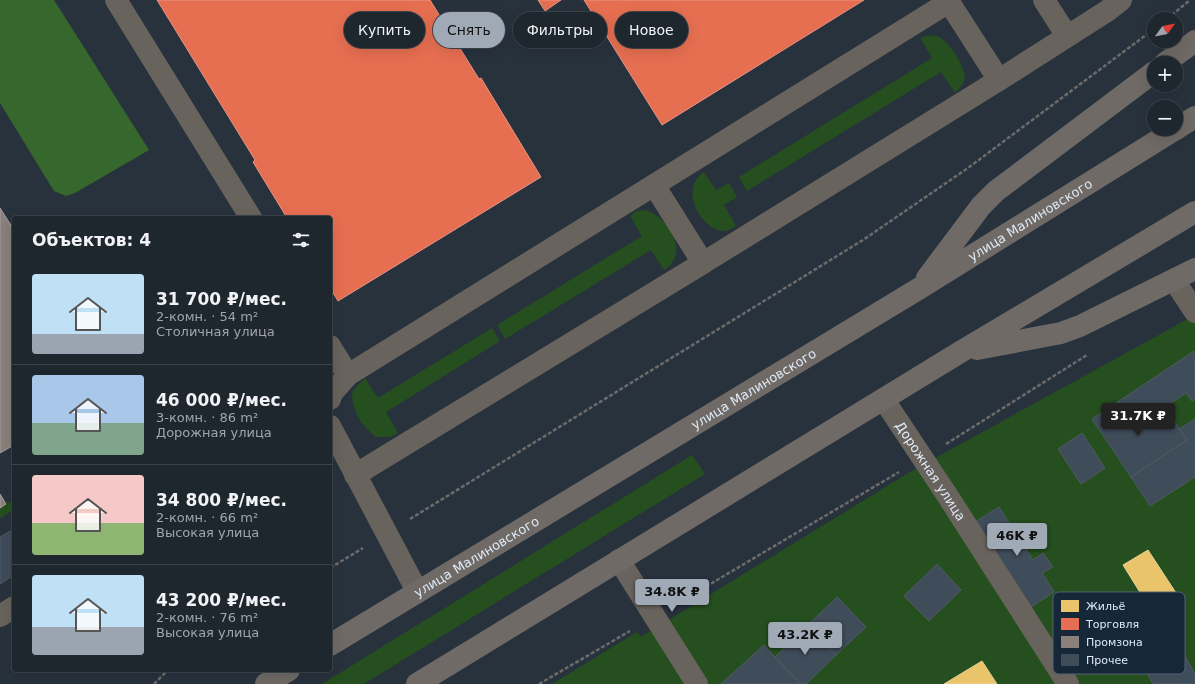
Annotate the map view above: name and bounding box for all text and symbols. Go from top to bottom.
chip: Купить [344,12,425,48]
chip: Снять [433,12,505,48]
chip: Фильтры [513,12,607,48]
chip: Новое [615,12,688,48]
north arrow [1147,12,1183,48]
map controls [1147,12,1183,136]
button: + [1147,56,1183,92]
button: − [1147,100,1183,136]
street label: улица Малиновского [965,176,1095,264]
icon: filters [290,229,312,251]
text: Объектов: 4 [32,230,151,250]
text: 31 700 ₽/мес. [156,289,287,309]
icon: home [64,290,112,338]
text: 2-комн. · 54 m² [156,309,258,324]
text: Столичная улица [156,324,275,339]
street label: улица Малиновского [688,345,819,432]
text: 46 000 ₽/мес. [156,390,287,410]
icon: home [64,391,112,439]
pin: 31.7K ₽ [1101,403,1175,437]
text: 31.7K ₽ [1110,408,1166,423]
text: 3-комн. · 86 m² [156,410,258,425]
street label: Дорожная улица [893,418,969,523]
text: Дорожная улица [156,425,272,440]
text: 34 800 ₽/мес. [156,490,287,510]
icon: home [64,491,112,539]
text: 2-комн. · 66 m² [156,510,258,525]
street label: улица Малиновского [411,513,542,600]
pin: 46K ₽ [989,523,1045,557]
text: Высокая улица [156,525,259,540]
text: 46K ₽ [996,528,1038,543]
pin: 34.8K ₽ [635,579,709,613]
text: 34.8K ₽ [644,584,700,599]
text: 43 200 ₽/мес. [156,590,287,610]
icon: home [64,591,112,639]
legend [1053,592,1185,674]
text: Жильё [1086,600,1126,613]
text: 2-комн. · 76 m² [156,610,258,625]
text: Торговля [1085,618,1139,631]
pin: 43.2K ₽ [768,622,842,656]
text: Высокая улица [156,625,259,640]
text: 43.2K ₽ [777,627,833,642]
text: Промзона [1086,636,1143,649]
text: Прочее [1086,654,1128,667]

